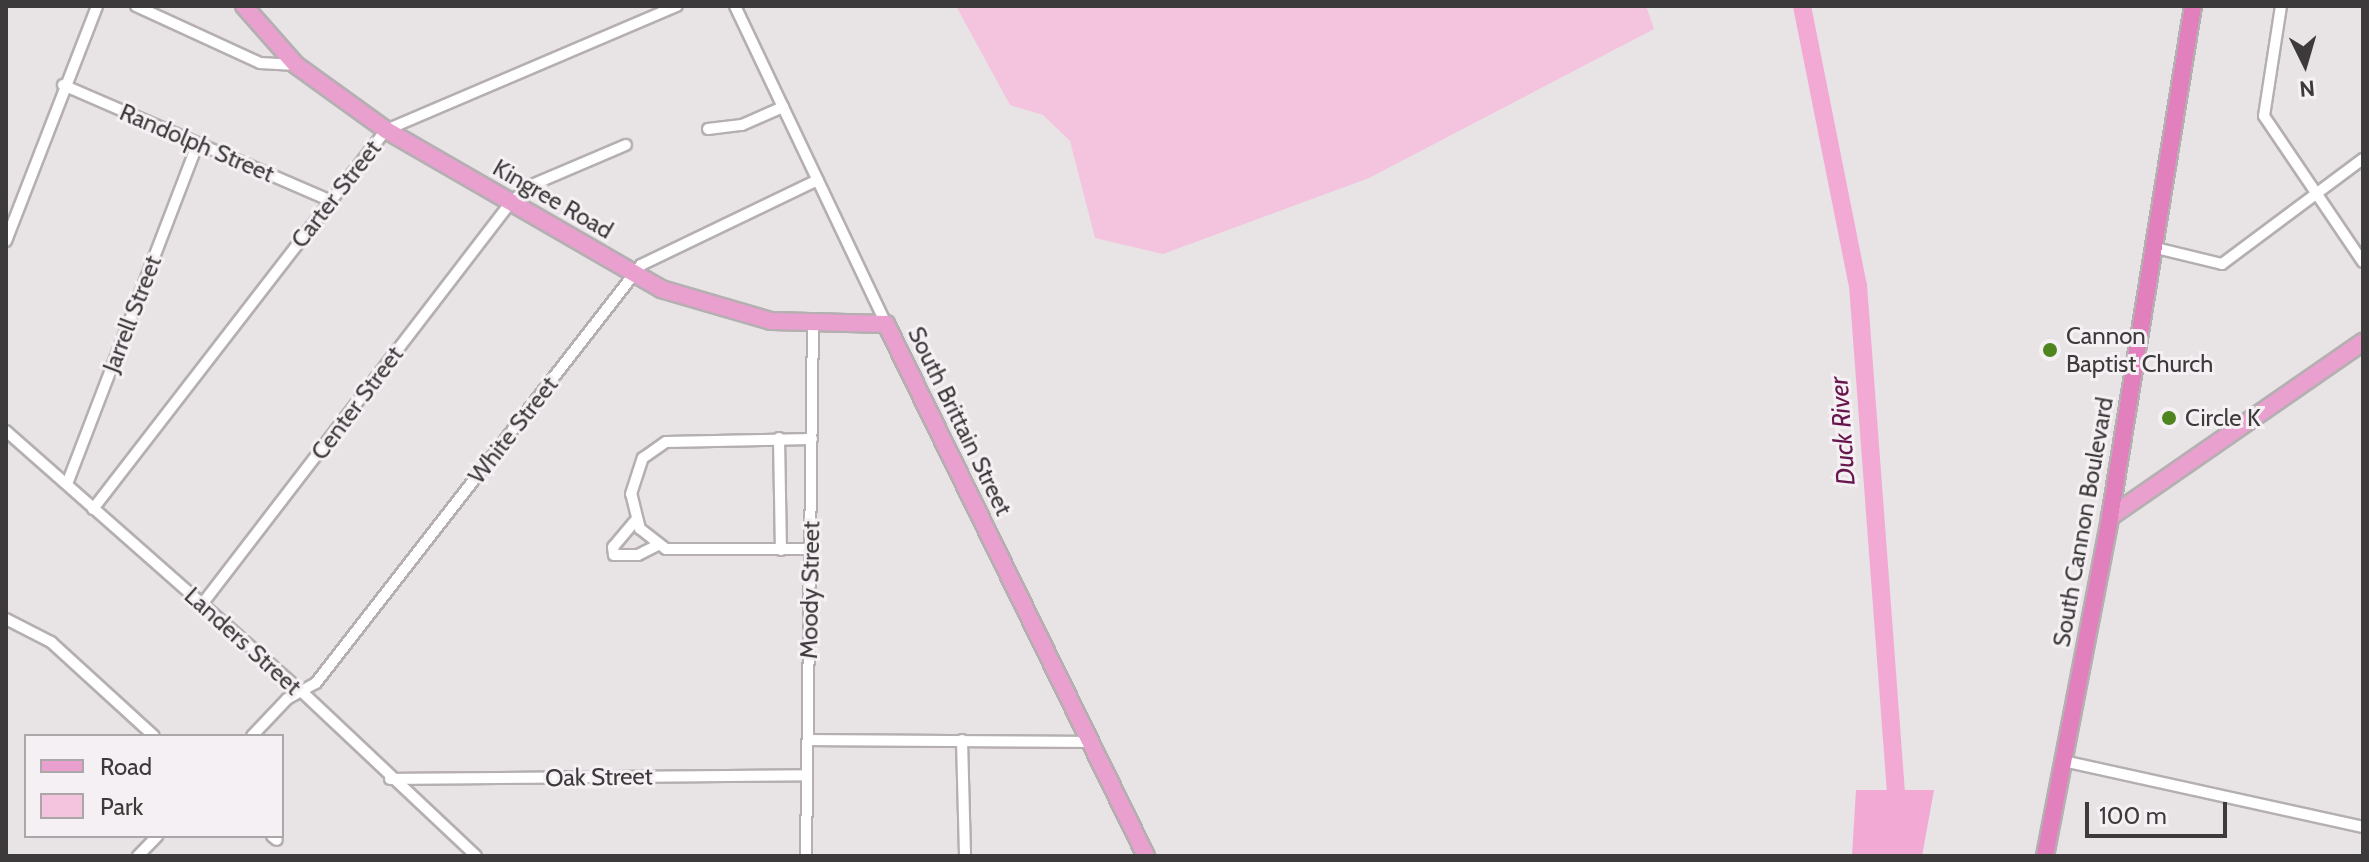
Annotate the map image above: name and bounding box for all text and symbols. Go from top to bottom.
north arrow [2265,24,2345,104]
text: N [2298,74,2316,103]
street label: Randolph Street [115,98,279,188]
street label: Carter Street [285,134,387,254]
street label: Kingree Road [488,153,618,245]
street label: Jarrell Street [97,251,167,377]
street label: South Brittain Street [902,322,1018,520]
place label: Cannon Baptist Church [2066,322,2213,378]
street label: Center Street [305,340,409,466]
marker: Cannon Baptist Church [2041,341,2059,359]
street label: White Street [462,371,564,489]
water label: Duck River [1824,376,1862,486]
street label: South Cannon Boulevard [2047,395,2119,649]
place label: Circle K [2185,404,2261,432]
marker: Circle K [2160,409,2178,427]
street label: Moody Street [794,521,826,659]
street label: Landers Street [179,581,307,701]
legend [24,734,284,838]
text: Road [100,752,152,781]
street label: Oak Street [545,762,653,792]
scale bar [2089,786,2231,836]
text: Park [100,792,143,821]
text: 100 m [2099,801,2167,830]

